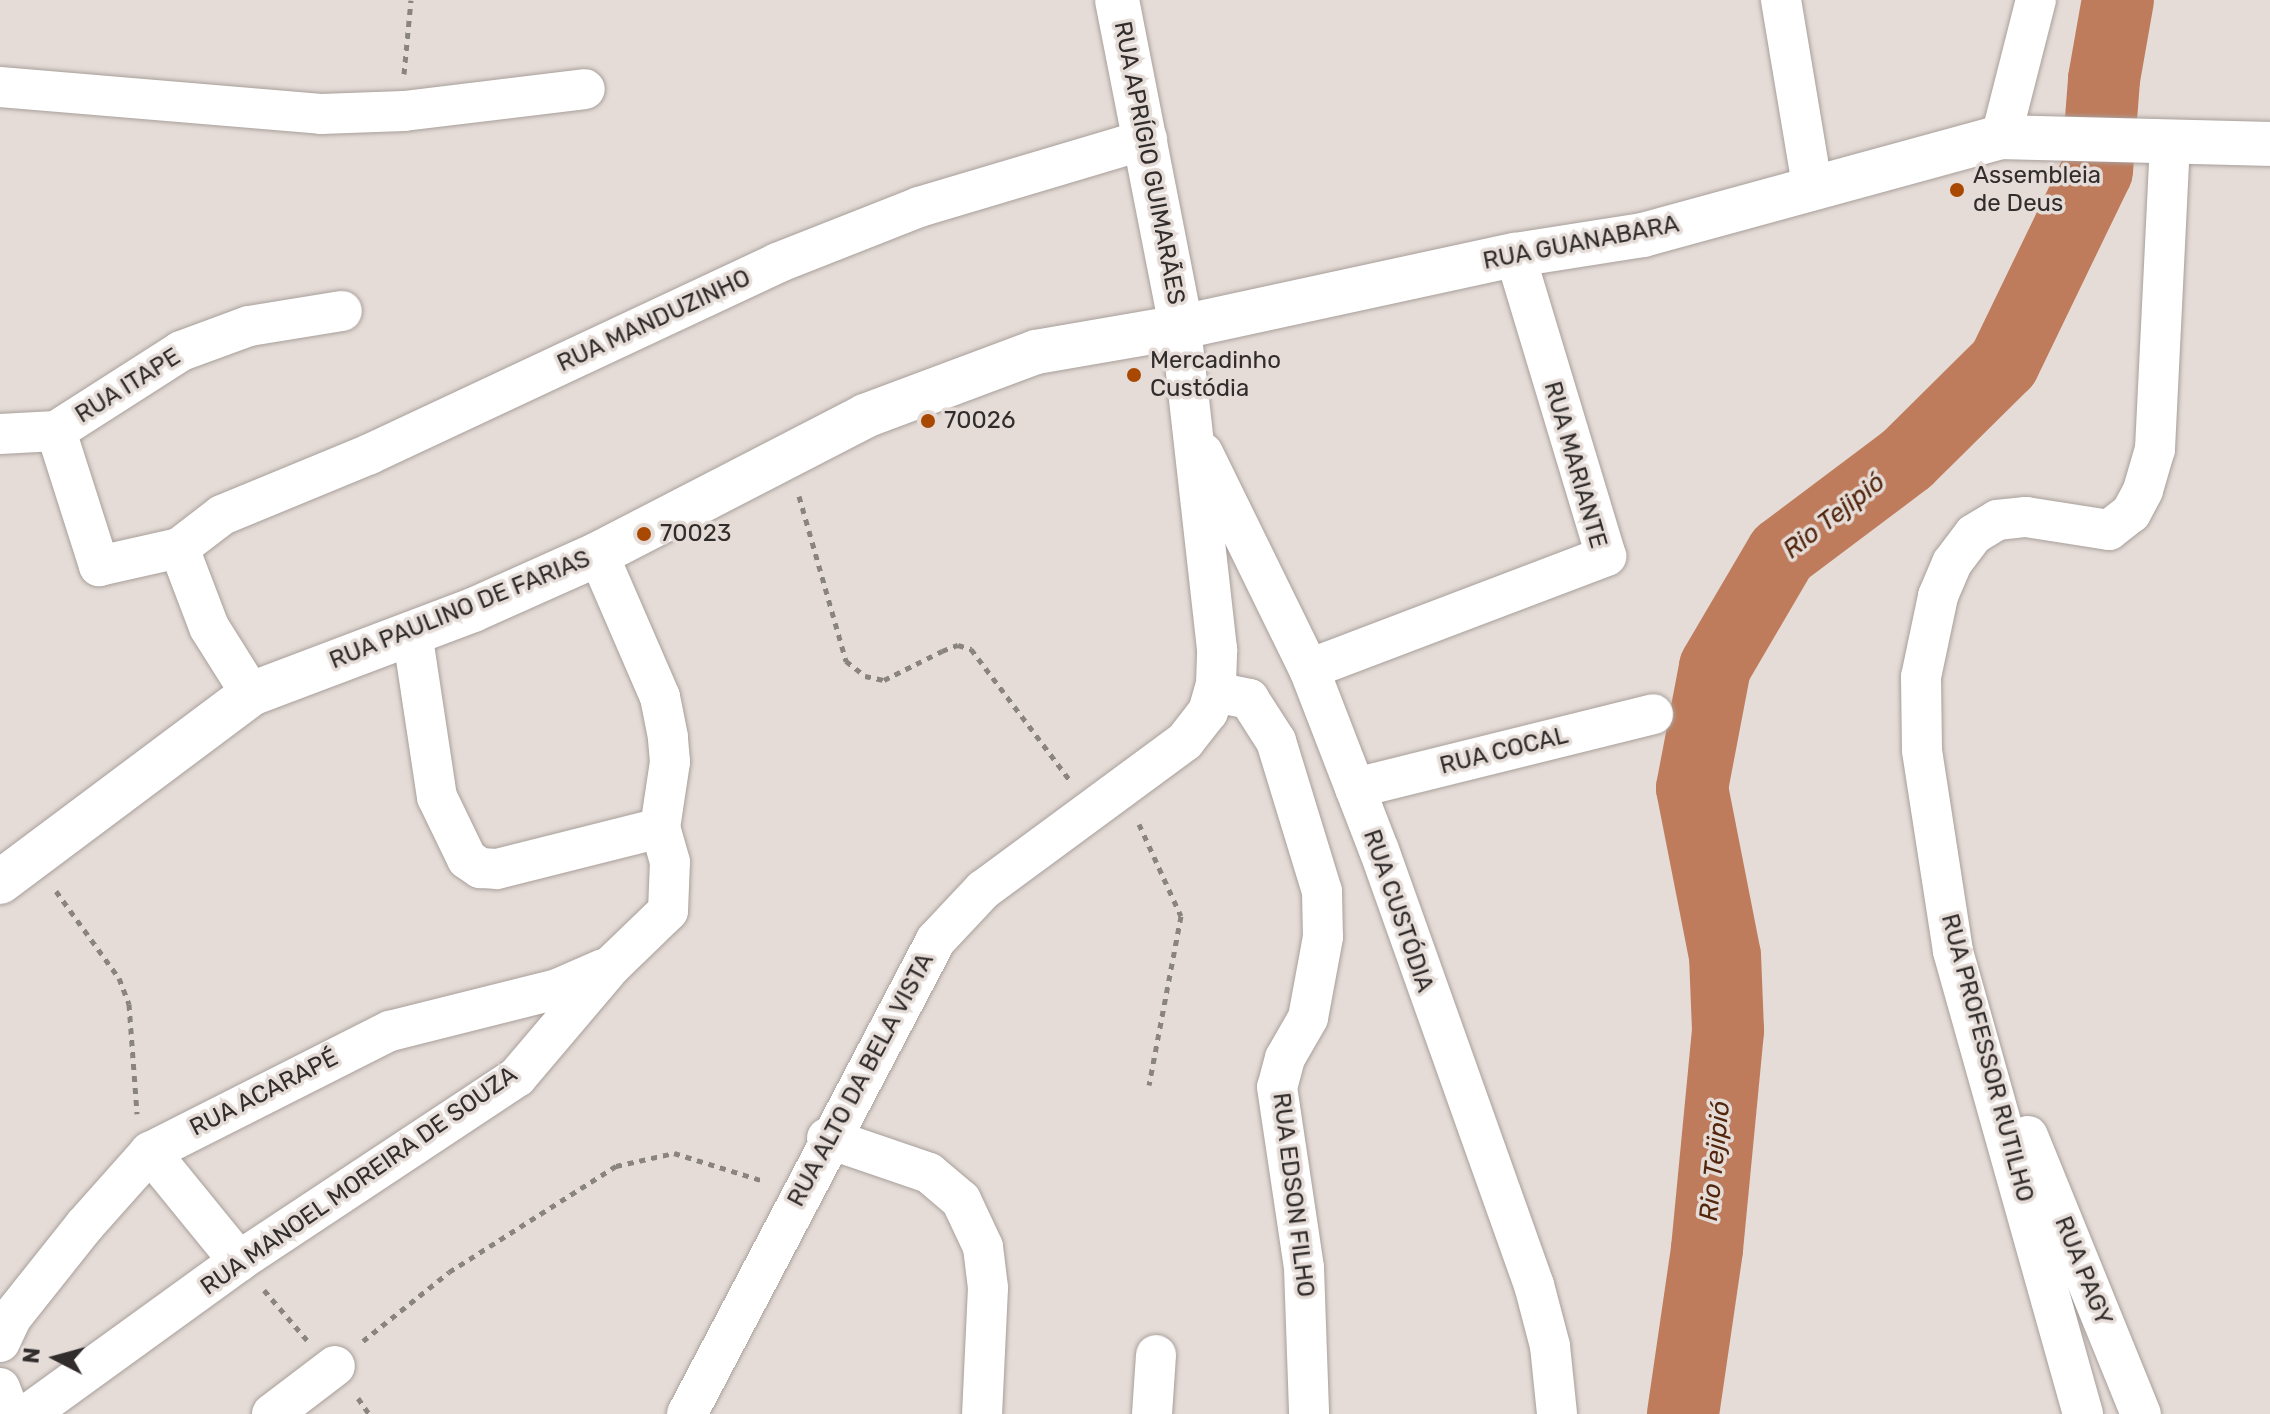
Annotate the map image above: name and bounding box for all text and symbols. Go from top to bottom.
street label: RUA APRÍGIO GUIMARÃES [1107,18,1191,308]
place label: Assembleia de Deus [1973,162,2101,218]
marker: Assembleia de Deus [1948,181,1966,199]
street label: RUA GUANABARA [1480,210,1682,276]
street label: RUA MANDUZINHO [553,263,755,379]
street label: RUA ITAPE [70,342,186,430]
place label: Mercadinho Custódia [1150,347,1281,403]
marker: Mercadinho Custódia [1125,366,1143,384]
street label: RUA MARIANTE [1537,378,1613,552]
place label: 70026 [944,407,1015,435]
marker: 70026 [919,412,937,430]
water label: Rio Tejipió [1777,466,1891,566]
place label: 70023 [660,520,731,548]
marker: 70023 [635,525,653,543]
street label: RUA PAULINO DE FARIAS [325,544,595,676]
street label: RUA COCAL [1437,721,1571,781]
street label: RUA CUSTÓDIA [1357,826,1439,996]
street label: RUA PROFESSOR RUTILHO [1935,910,2039,1206]
street label: RUA ALTO DA BELA VISTA [781,947,941,1213]
street label: RUA ACARAPÉ [185,1043,343,1143]
street label: RUA MANOEL MOREIRA DE SOUZA [195,1060,523,1302]
street label: RUA EDSON FILHO [1266,1091,1320,1299]
water label: Rio Tejipió [1693,1099,1737,1223]
street label: RUA PAGY [2048,1212,2118,1330]
north arrow [16,1318,96,1398]
text: N [17,1346,46,1365]

